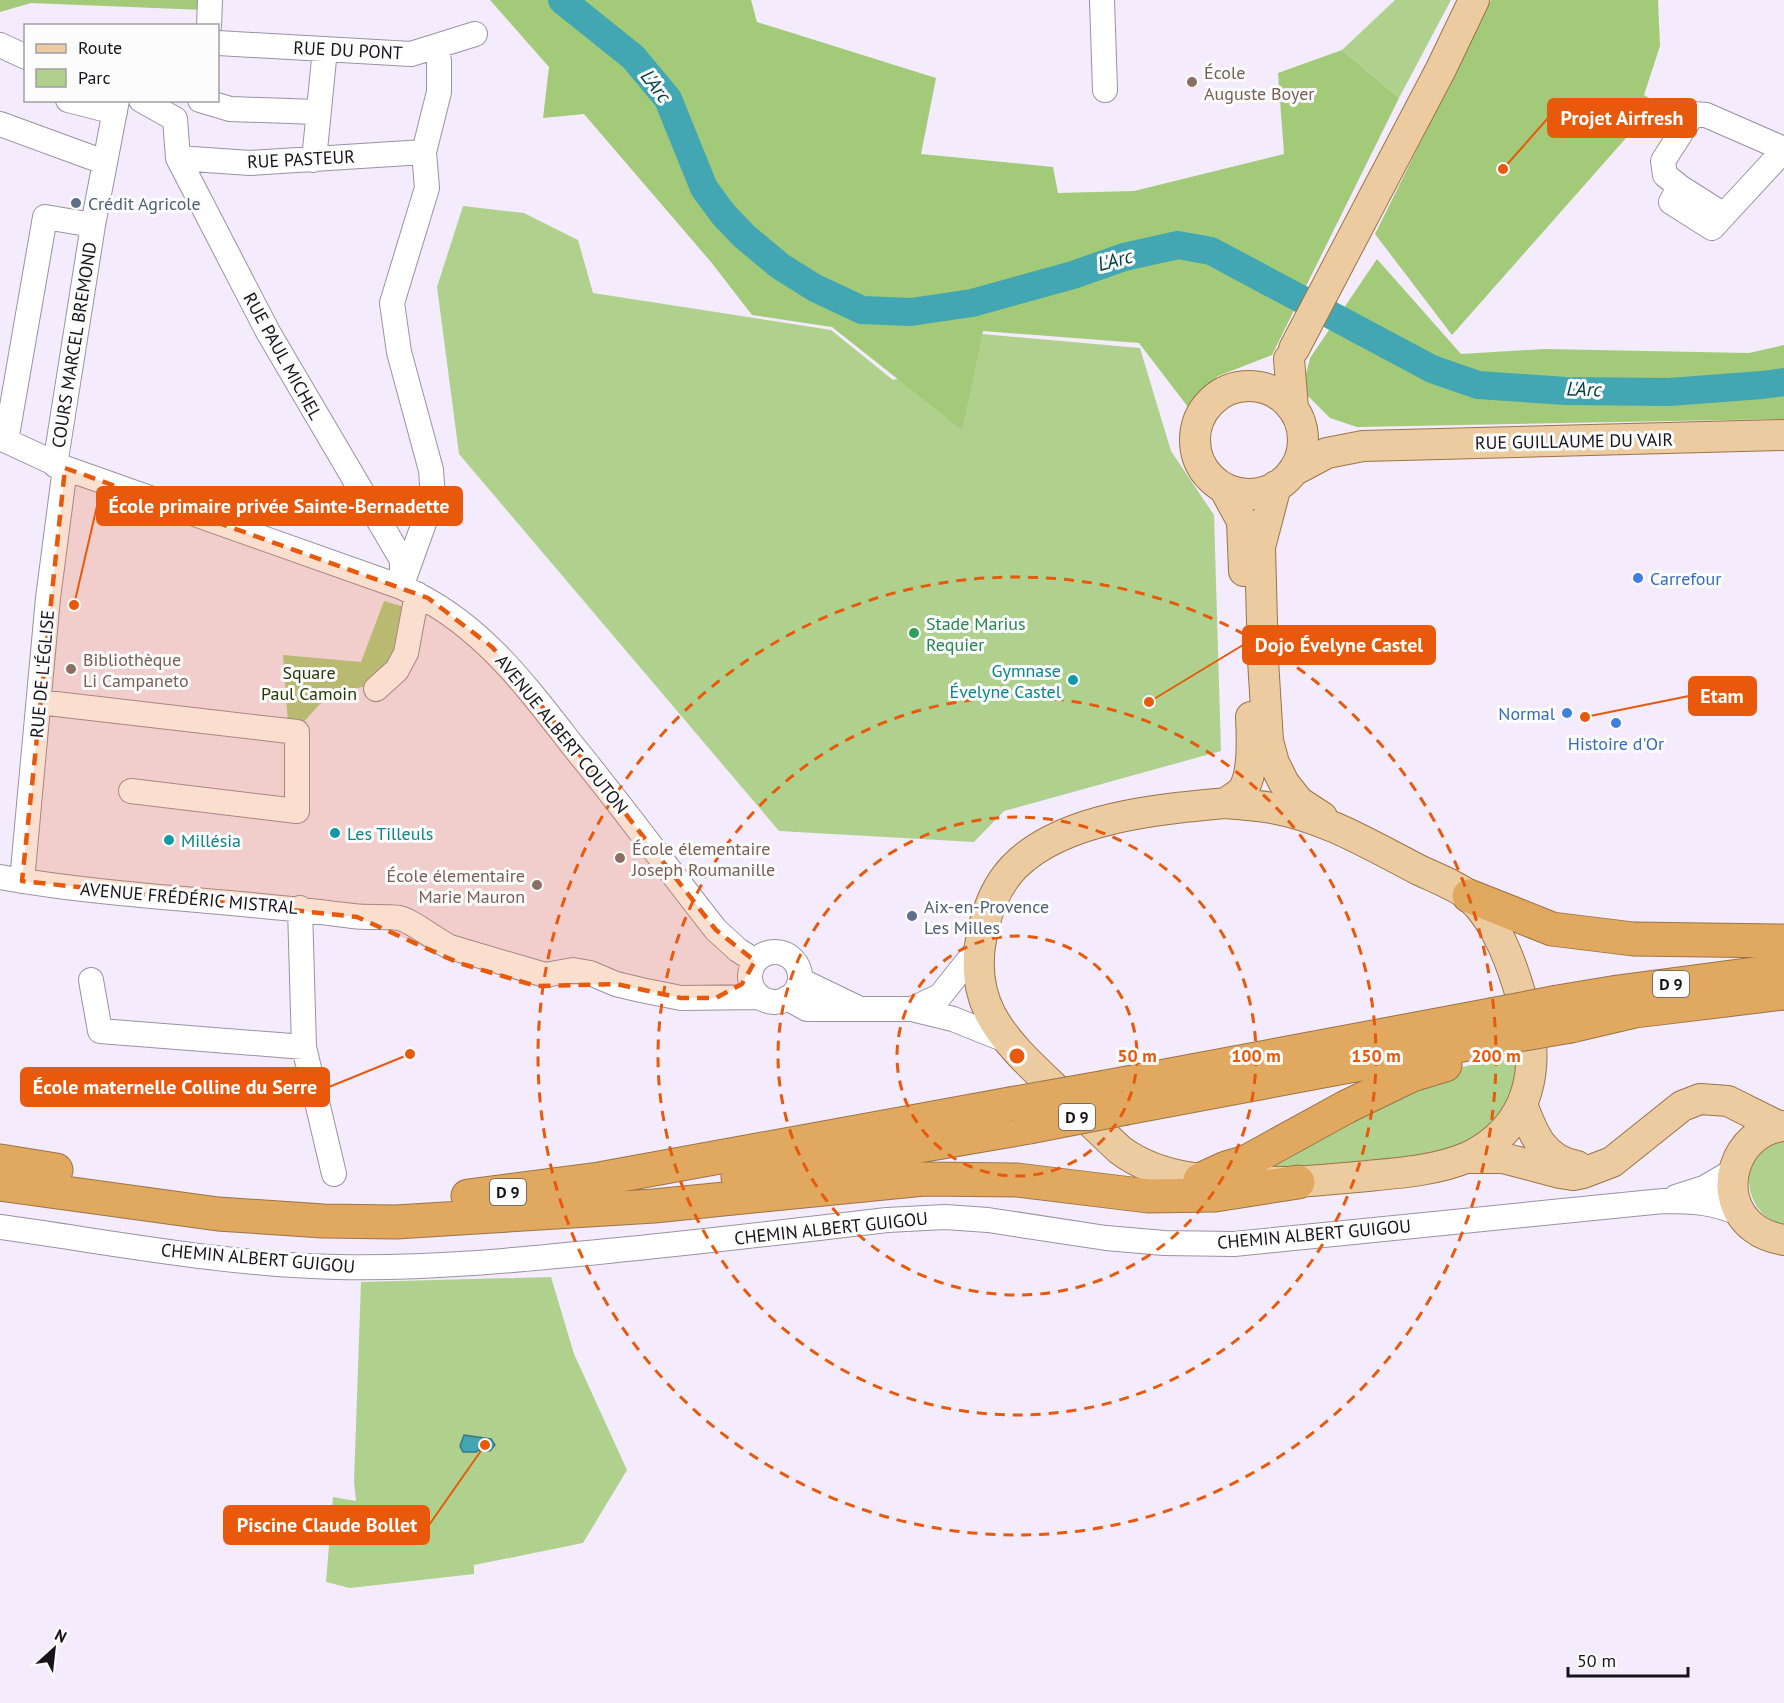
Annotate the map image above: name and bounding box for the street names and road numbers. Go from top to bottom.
street label: RUE DU PONT [293,36,403,64]
street label: RUE PASTEUR [246,145,356,173]
street label: COURS MARCEL BREMOND [46,240,102,450]
street label: RUE PAUL MICHEL [238,288,328,424]
street label: RUE GUILLAUME DU VAIR [1475,428,1674,454]
street label: RUE DE L'ÉGLISE [25,609,59,739]
street label: AVENUE ALBERT COUTON [491,650,633,818]
street label: AVENUE FRÉDÉRIC MISTRAL [79,877,299,919]
road number: D 9 [1653,971,1689,997]
road number: D 9 [1059,1104,1095,1130]
road number: D 9 [490,1179,526,1205]
street label: CHEMIN ALBERT GUIGOU [733,1206,929,1250]
street label: CHEMIN ALBERT GUIGOU [1216,1214,1412,1254]
street label: CHEMIN ALBERT GUIGOU [160,1238,356,1278]

